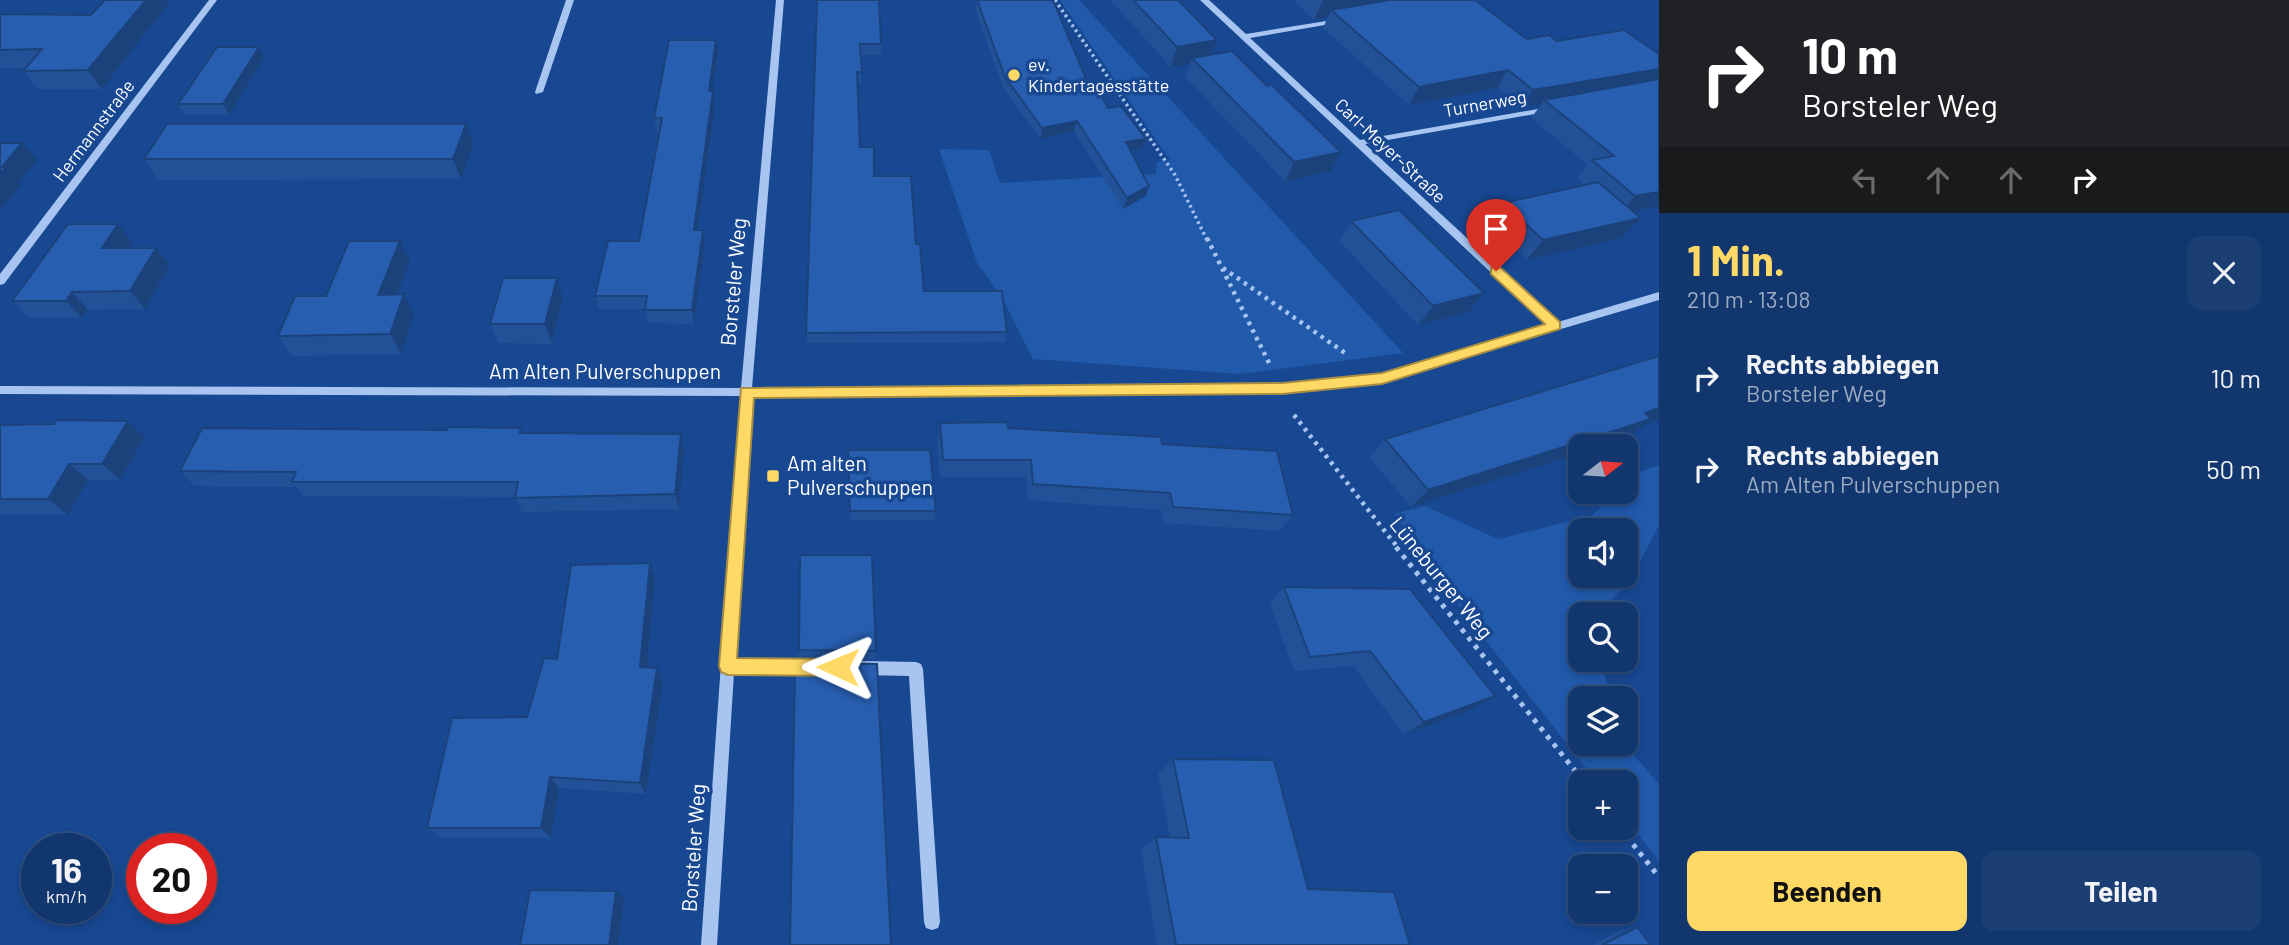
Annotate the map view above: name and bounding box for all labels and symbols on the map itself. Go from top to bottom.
place label: ev. Kindertagesstätte [1028,53,1169,96]
marker: ev. Kindertagesstätte [1006,67,1022,83]
street label: Hermannstraße [48,75,139,186]
street label: Turnerweg [1442,85,1528,121]
street label: Carl-Meyer-Straße [1331,93,1451,207]
pin [1466,199,1526,271]
street label: Borsteler Weg [714,217,751,347]
street label: Am Alten Pulverschuppen [489,358,721,383]
north arrow [1568,434,1638,504]
place label: Am alten Pulverschuppen [787,450,933,499]
marker: Am alten Pulverschuppen [765,468,781,484]
street label: Lüneburger Weg [1385,511,1499,643]
position arrow [801,630,875,704]
street label: Borsteler Weg [676,783,709,913]
speed limit sign: 20 [126,833,217,924]

